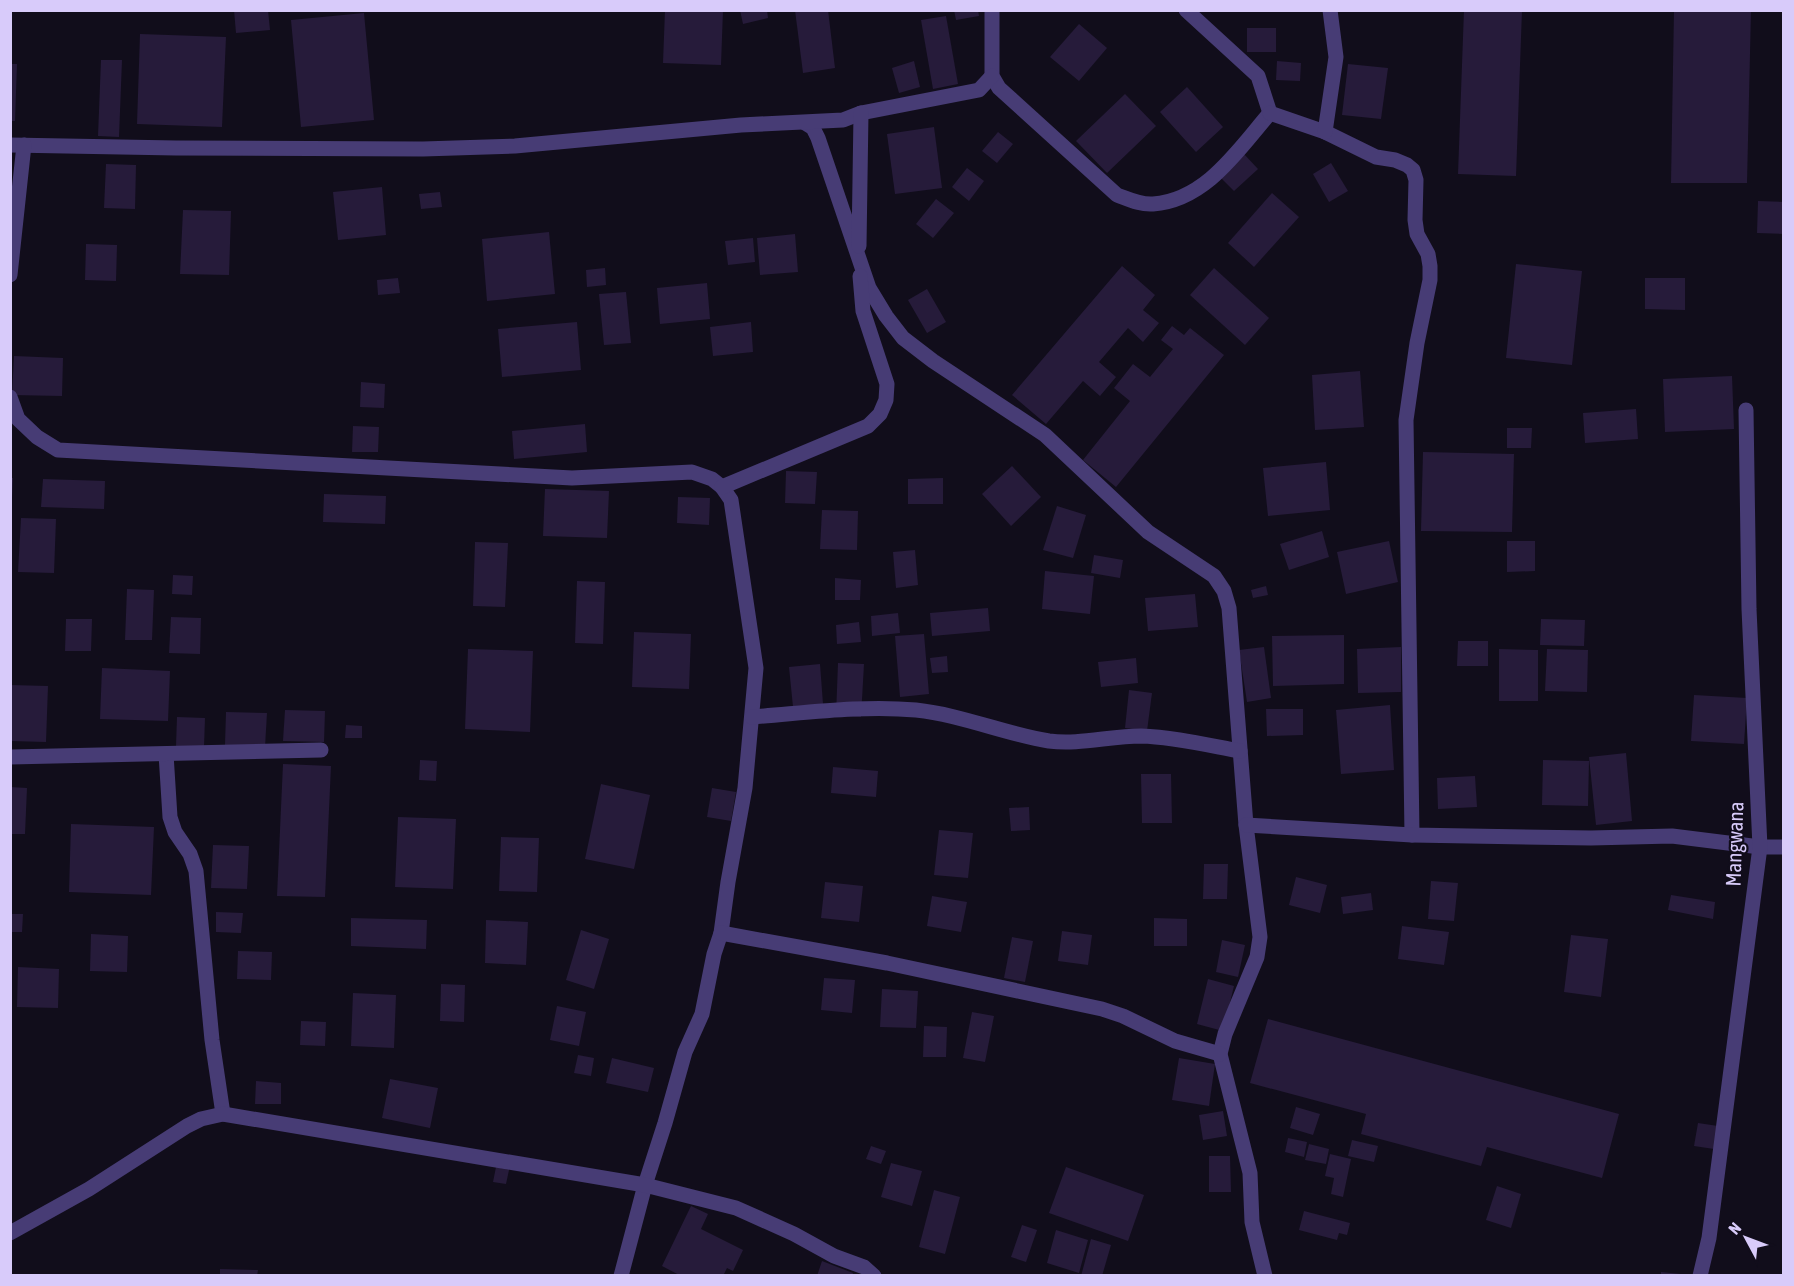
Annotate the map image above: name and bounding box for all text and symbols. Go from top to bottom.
street label: Mangwana [1721,801,1747,887]
north arrow [1716,1208,1776,1268]
text: N [1725,1219,1745,1238]

